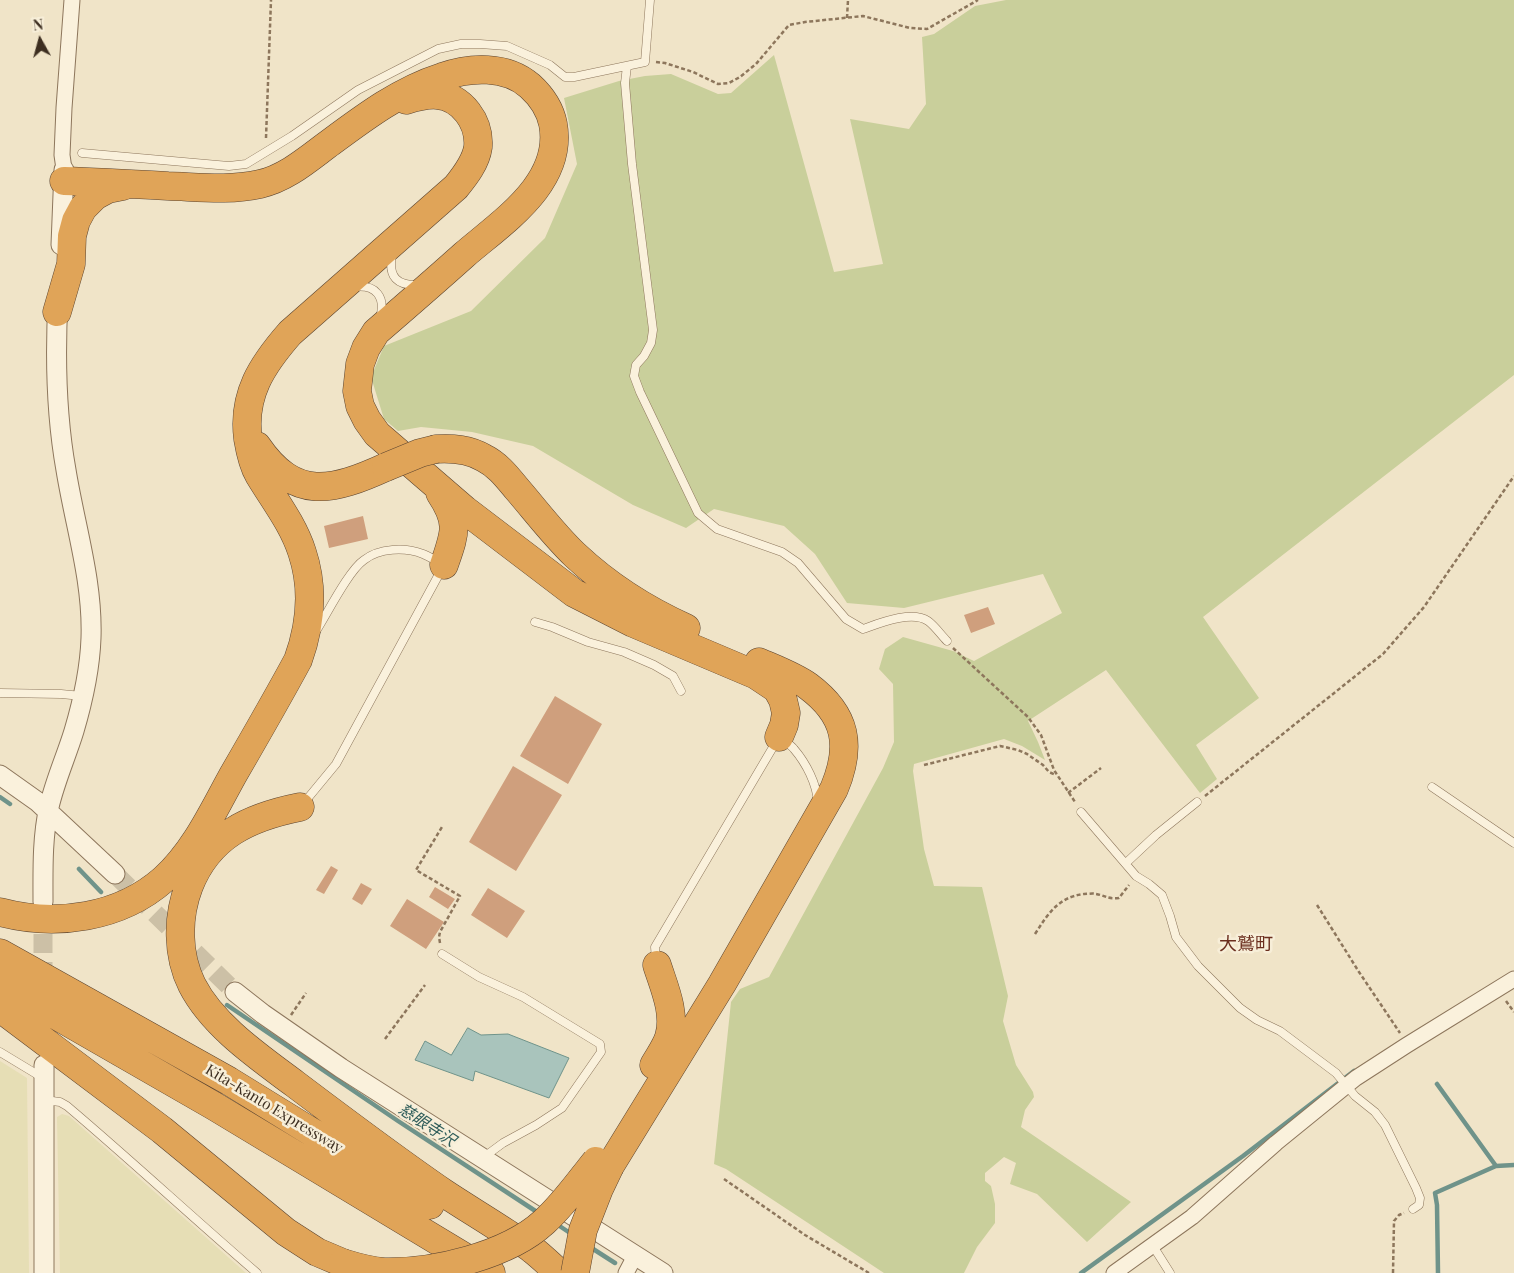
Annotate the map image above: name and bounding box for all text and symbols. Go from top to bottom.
north arrow [15,15,65,65]
text: N [32,15,44,35]
district label: 大鷲町 [1219,933,1273,955]
street label: Kita-Kanto Expressway [202,1061,346,1157]
water label: 慈眼寺沢 [395,1100,459,1150]

